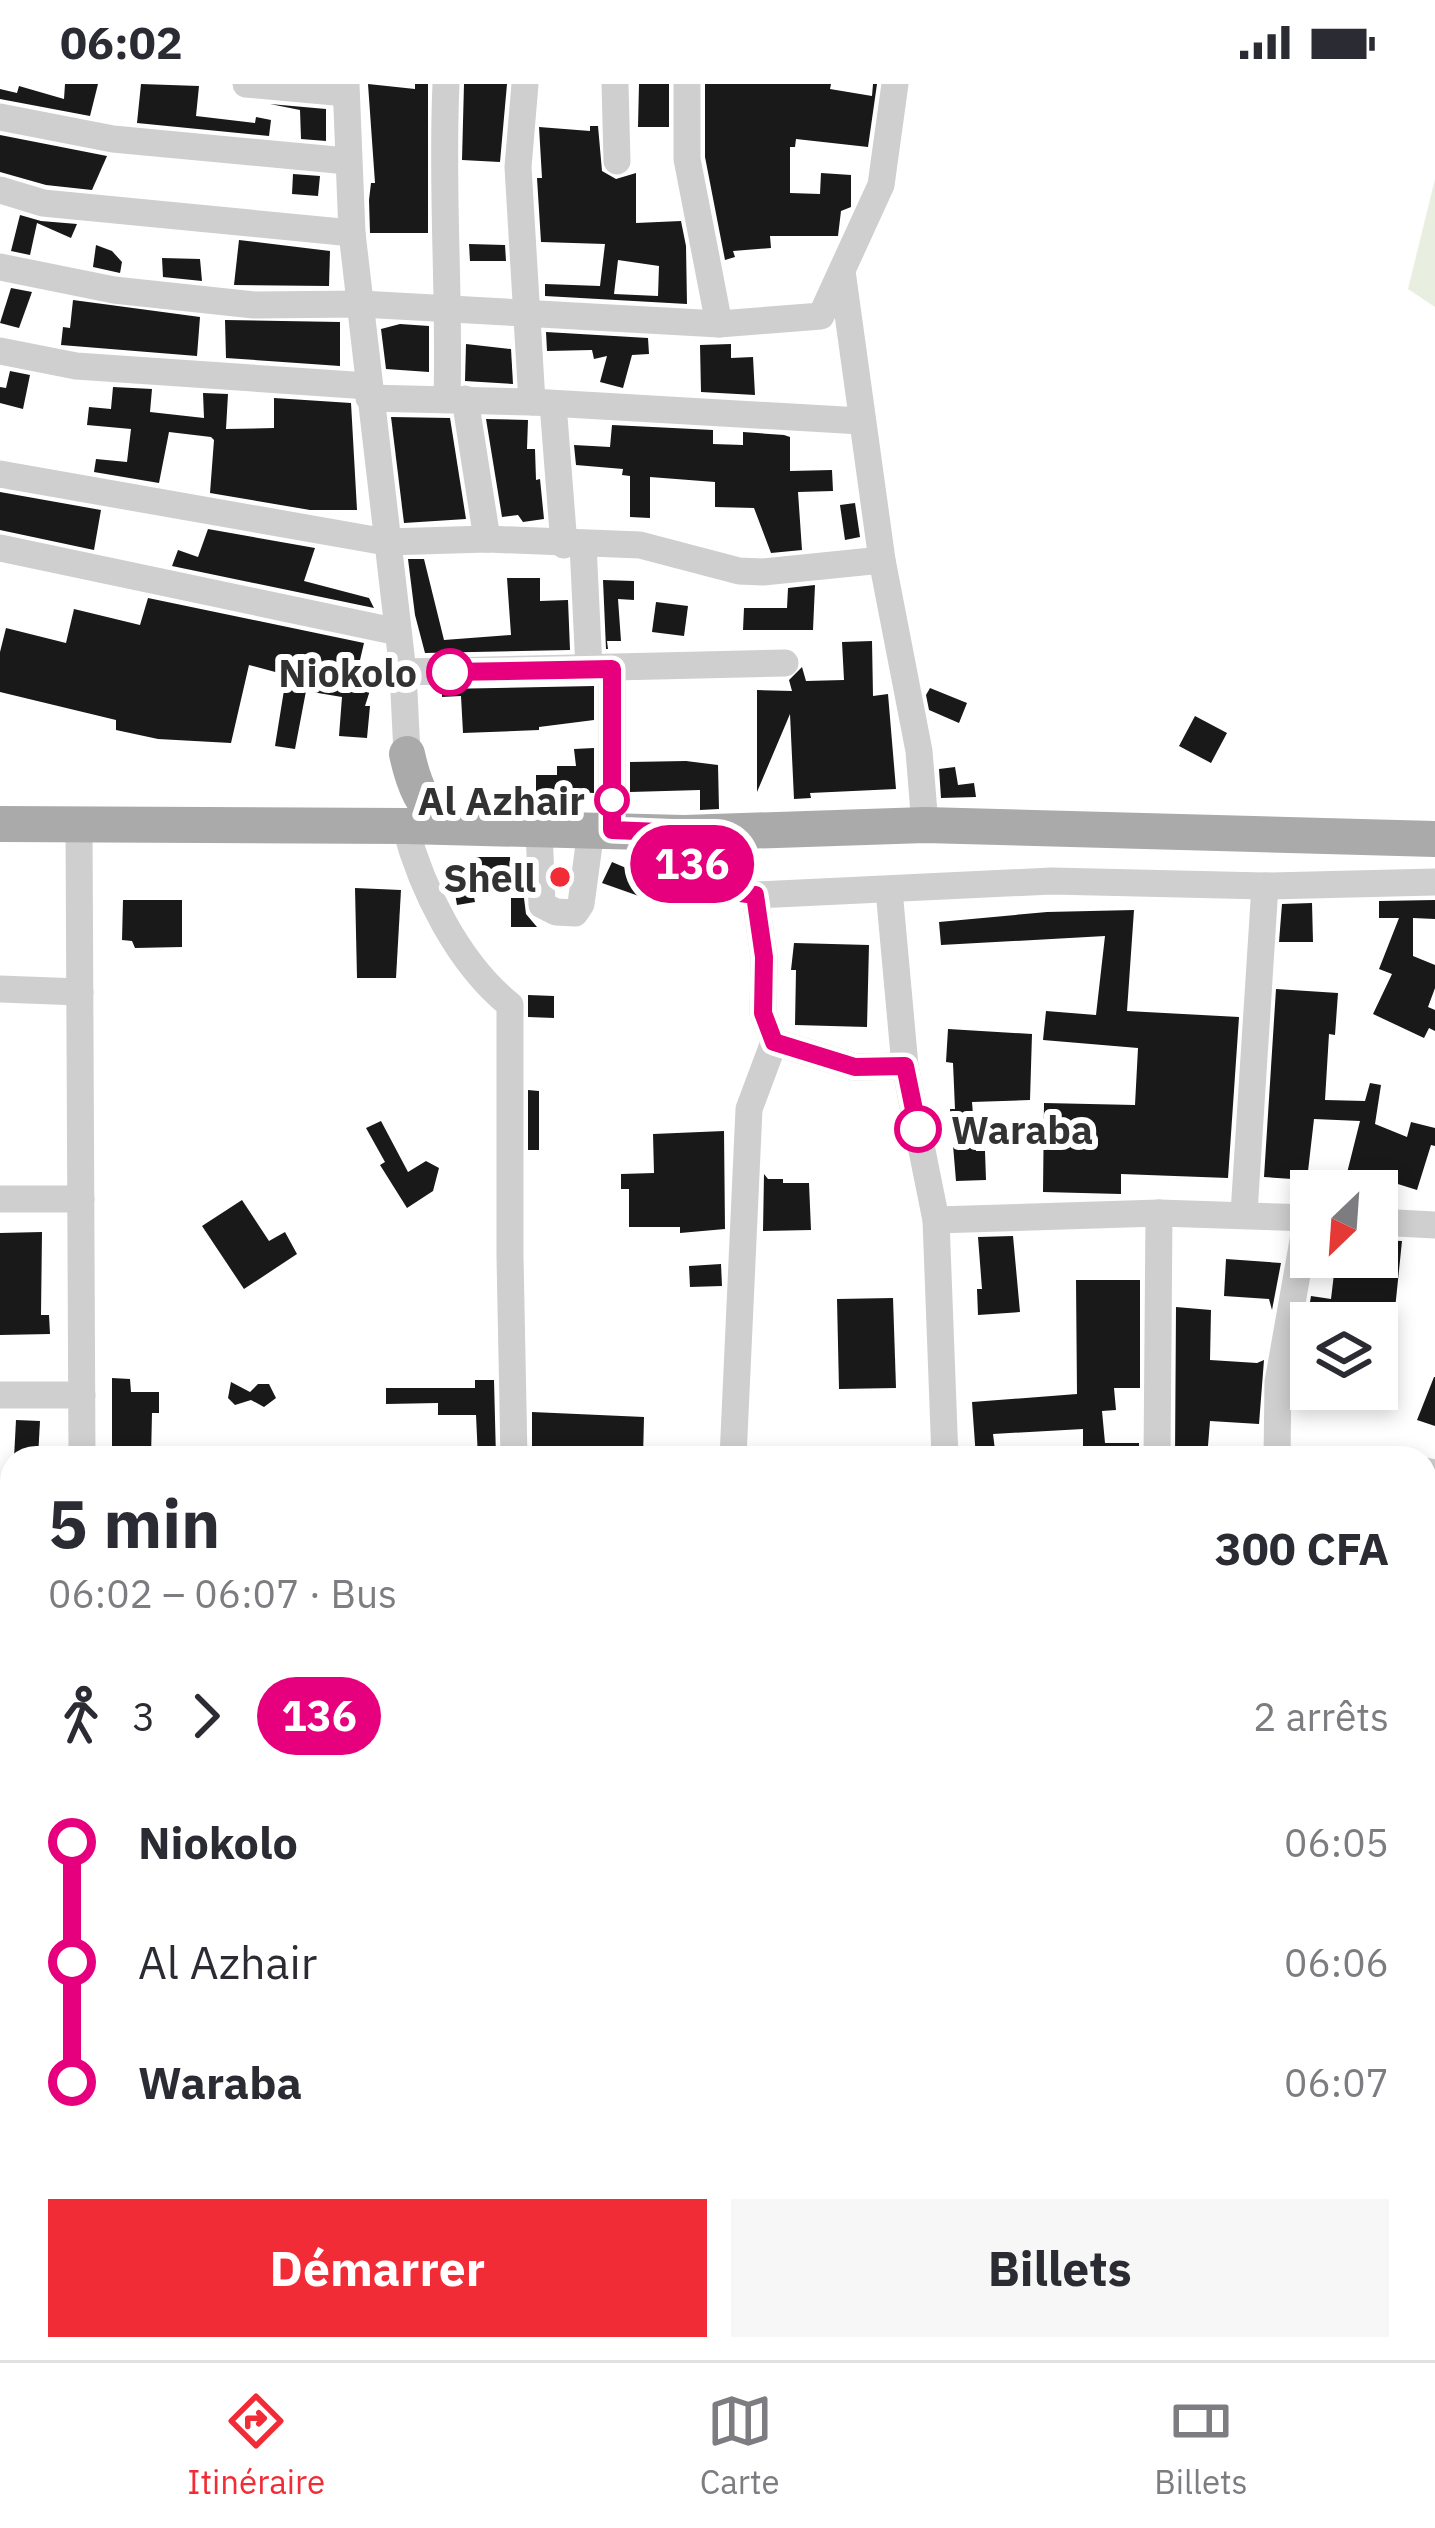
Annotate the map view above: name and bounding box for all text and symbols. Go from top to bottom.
text: 06:02 [60,13,183,71]
place label: Niokolo [278,647,417,698]
marker: Niokolo [428,650,472,694]
place label: Al Azhair [418,775,585,826]
marker: Al Azhair [596,784,628,816]
line badge: 136 [623,825,761,903]
text: 136 [654,836,730,891]
place label: Shell [443,852,536,903]
marker: Shell [547,864,573,890]
place label: Waraba [951,1104,1093,1155]
marker: Waraba [896,1107,940,1151]
north arrow [1290,1170,1398,1278]
map controls [1290,1170,1398,1410]
button: layers [1290,1302,1398,1410]
text: 5 min [48,1480,220,1566]
text: 300 CFA [1215,1519,1389,1577]
text: 06:02 – 06:07 · Bus [48,1568,397,1619]
icon: walk [48,1683,114,1749]
icon: forward [173,1683,239,1749]
text: 136 [281,1688,357,1743]
text: 3 [132,1691,155,1742]
text: 2 arrêts [1253,1691,1389,1742]
text: Niokolo [138,1813,298,1871]
text: 06:05 [1284,1817,1389,1868]
text: Al Azhair [138,1933,317,1991]
text: 06:06 [1284,1937,1389,1988]
text: Waraba [138,2053,302,2111]
text: 06:07 [1284,2057,1389,2108]
button: Démarrer [48,2199,707,2337]
button: Billets [731,2199,1389,2337]
tab: Itinéraire [187,2388,325,2503]
tab: Carte [700,2388,780,2503]
tab: Billets [1154,2388,1248,2503]

